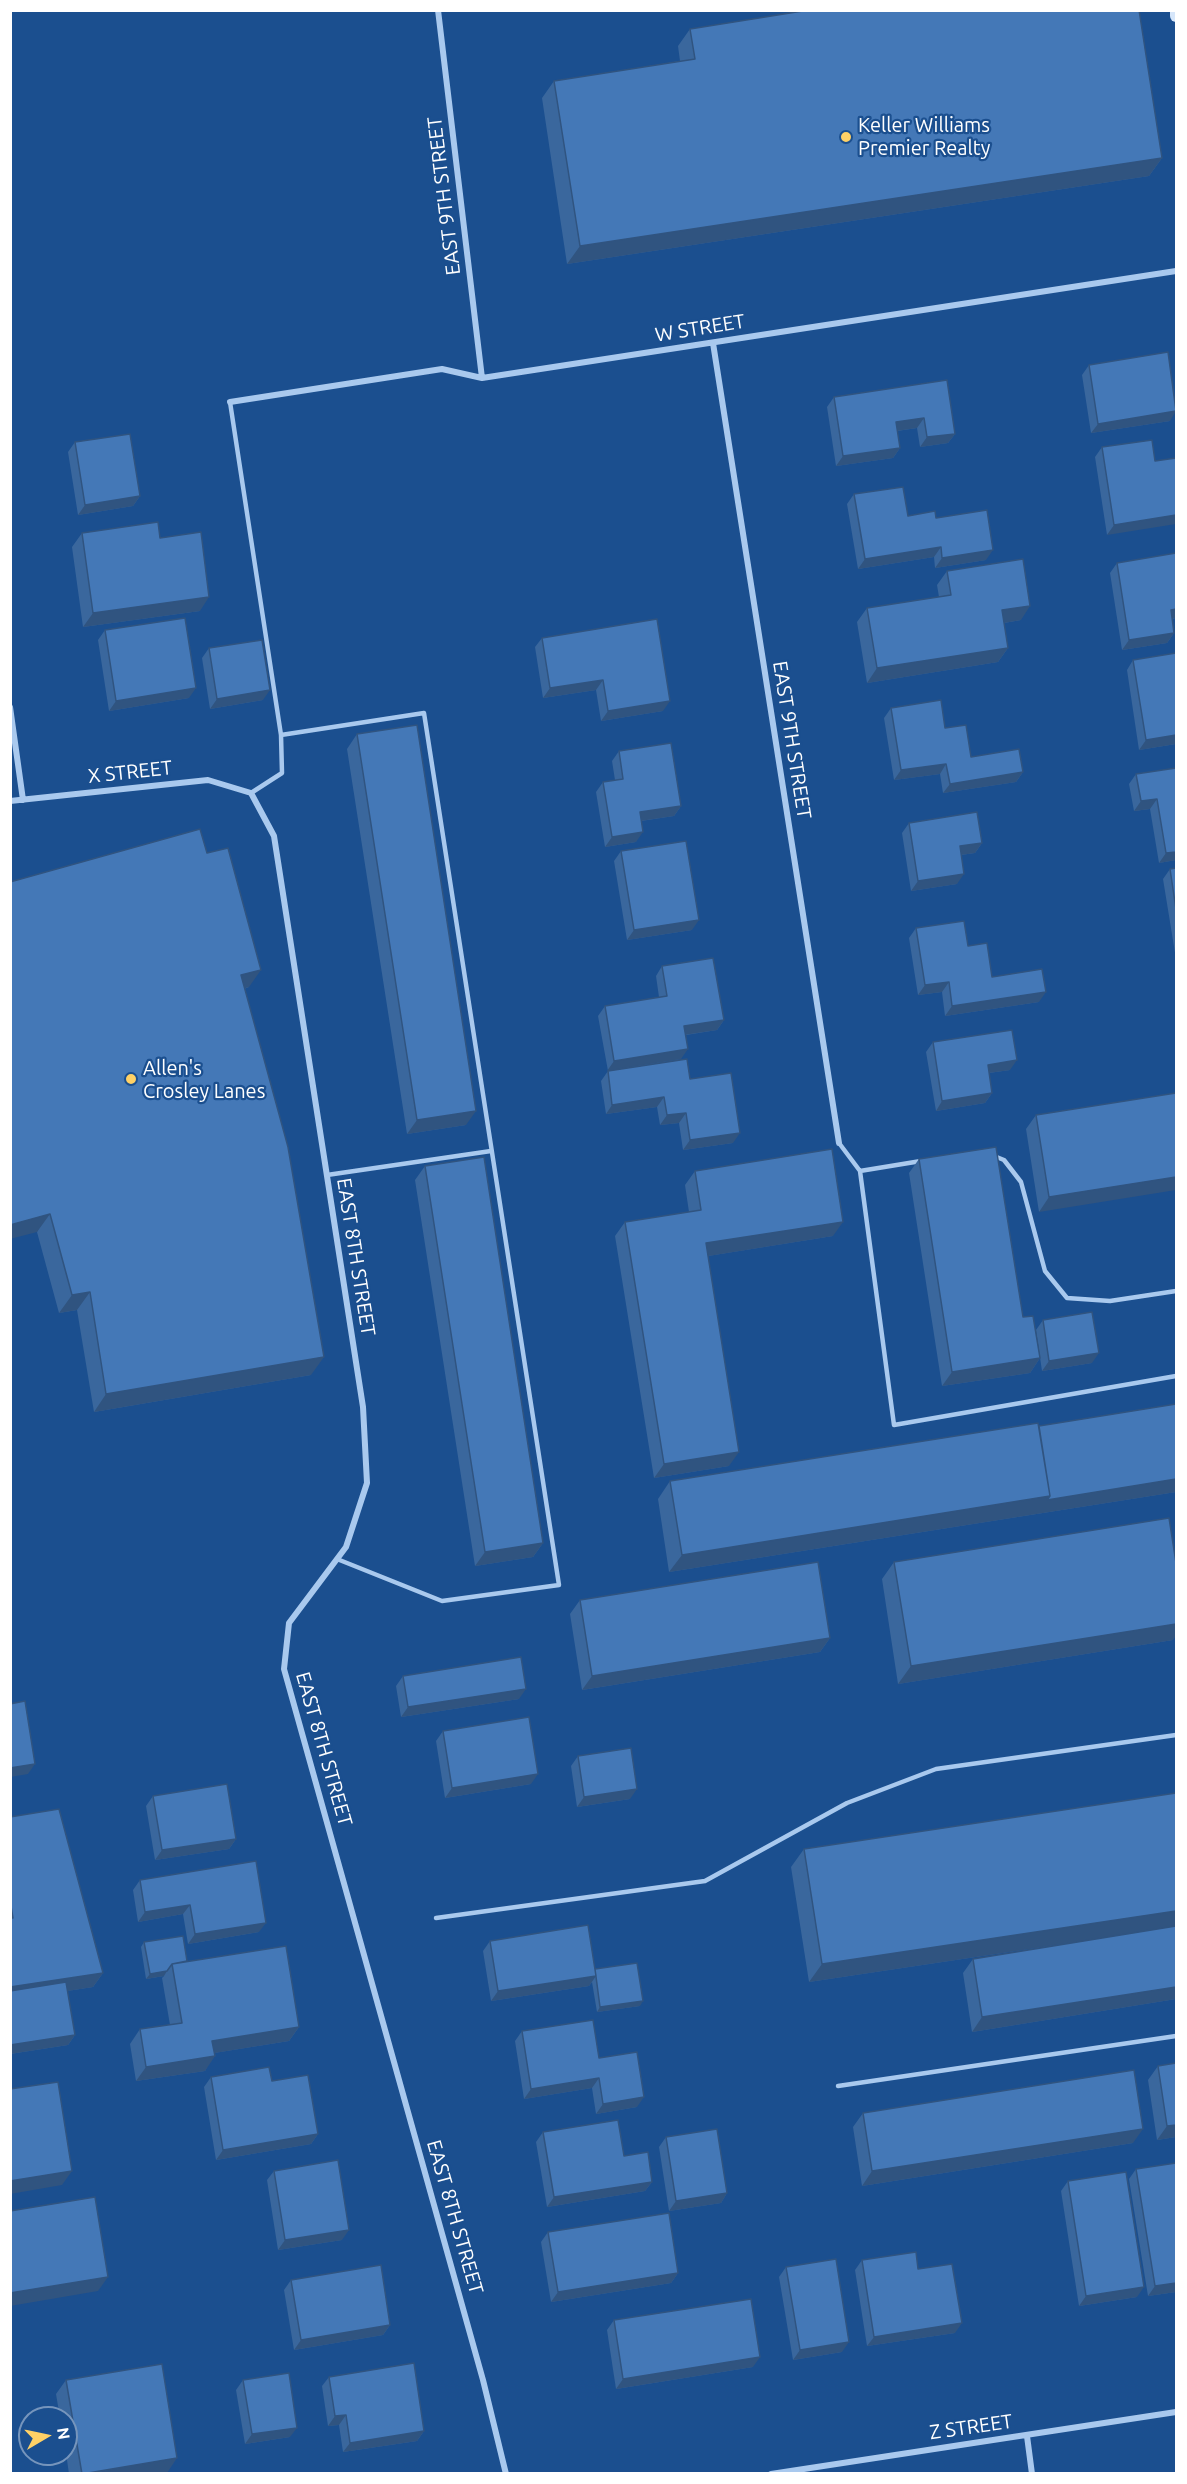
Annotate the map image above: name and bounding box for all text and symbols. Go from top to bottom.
place label: Keller Williams Premier Realty [858,113,990,160]
street label: EAST 9TH STREET [422,115,466,277]
marker: Keller Williams Premier Realty [839,130,853,144]
street label: W STREET [653,309,747,347]
street label: EAST 9TH STREET [768,659,816,821]
street label: X STREET [87,756,173,788]
place label: Allen's Crosley Lanes [143,1056,265,1103]
marker: Allen's Crosley Lanes [124,1072,138,1086]
street label: EAST 8TH STREET [332,1176,380,1338]
street label: EAST 8TH STREET [290,1669,358,1829]
street label: EAST 8TH STREET [421,2137,489,2297]
north arrow [18,2406,78,2466]
street label: Z STREET [928,2409,1014,2445]
text: N [54,2426,74,2441]

